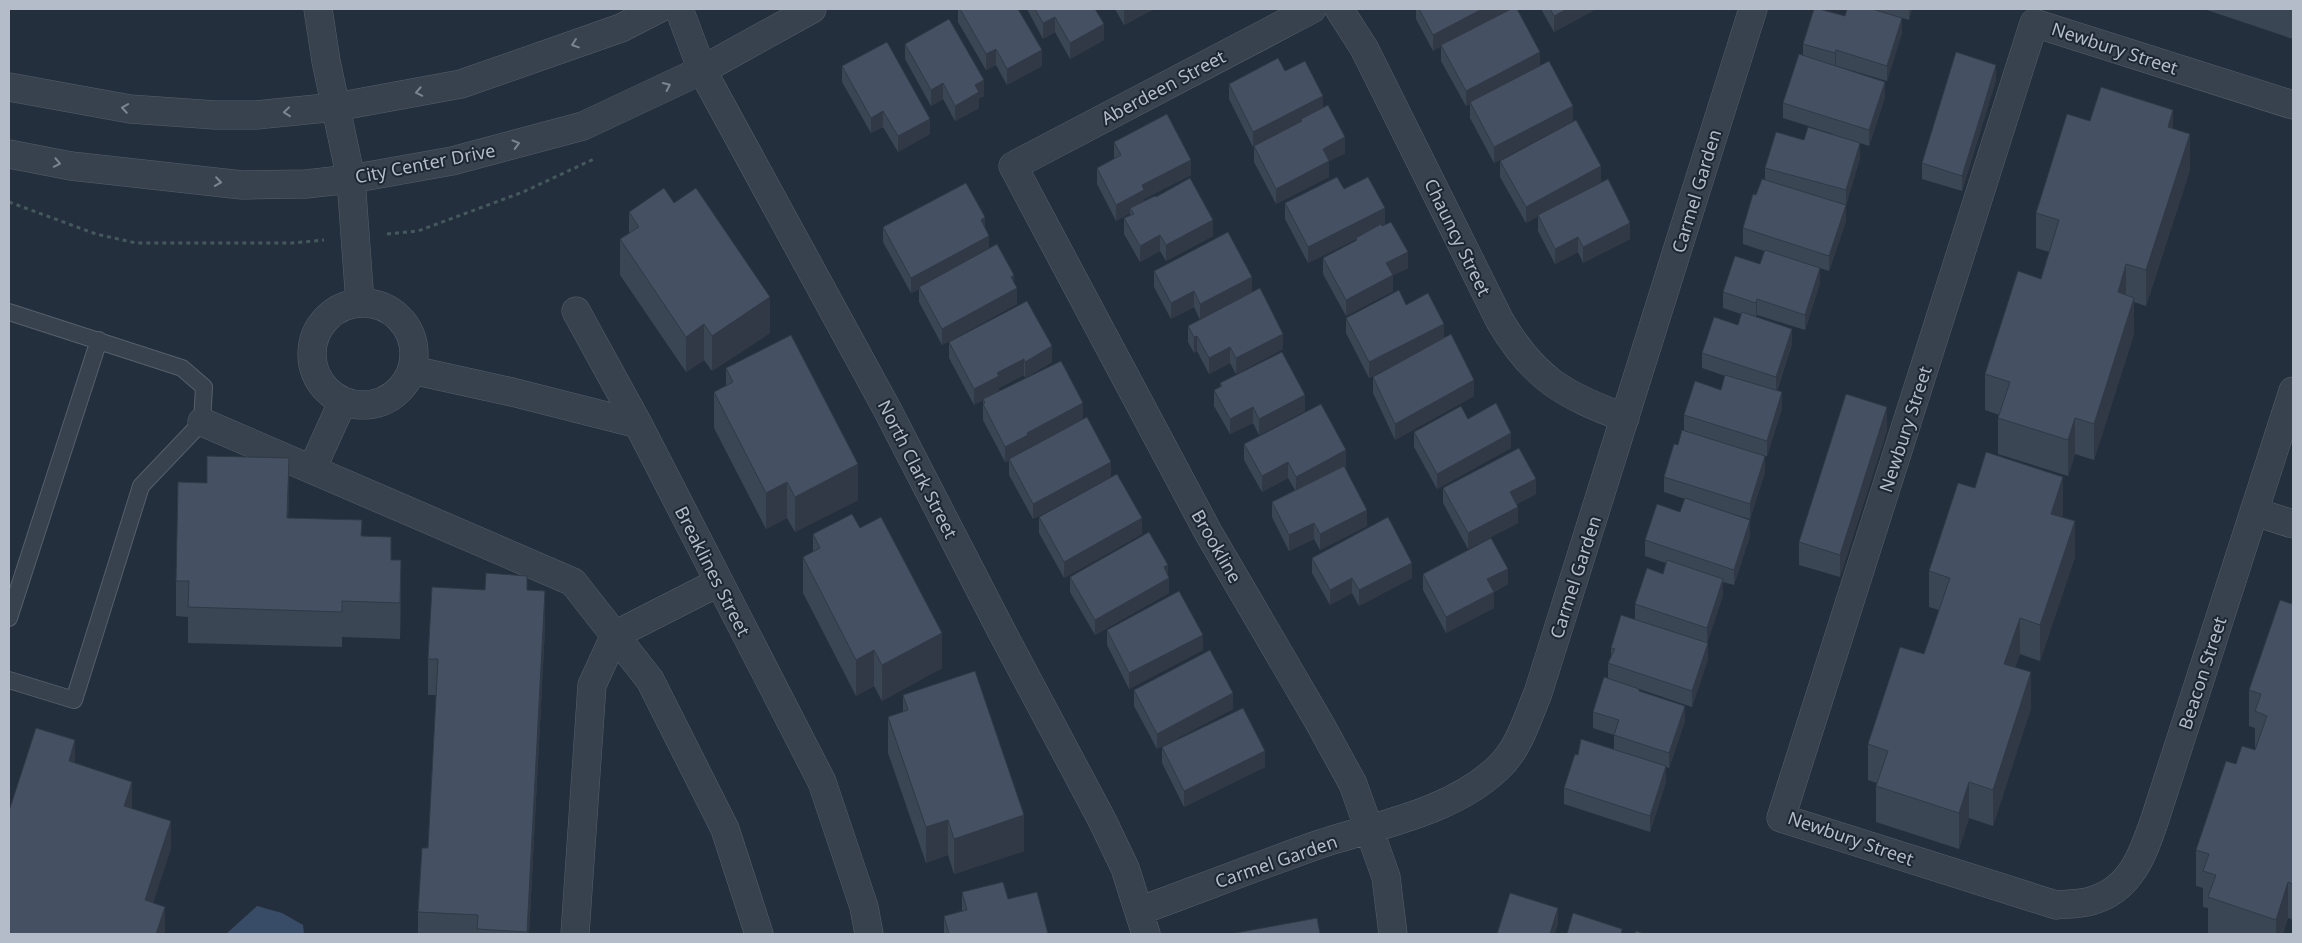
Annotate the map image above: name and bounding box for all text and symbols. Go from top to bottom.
street label: Newbury Street [2049,16,2182,80]
one-way arrow [571,38,579,48]
street label: Aberdeen Street [1097,44,1230,130]
one-way arrow [662,82,671,92]
one-way arrow [415,86,424,96]
one-way arrow [121,103,130,113]
one-way arrow [283,106,291,117]
street label: Carmel Garden [1666,126,1726,256]
street label: City Center Drive [353,138,497,188]
one-way arrow [512,139,520,149]
one-way arrow [52,158,61,168]
street label: Chauncy Street [1419,174,1497,300]
one-way arrow [214,176,222,186]
street label: Newbury Street [1873,362,1937,495]
street label: North Clark Street [873,396,964,543]
street label: Breaklines Street [670,502,756,640]
street label: Brookline [1186,505,1248,587]
street label: Carmel Garden [1544,512,1606,642]
street label: Beacon Street [2172,613,2232,733]
street label: Newbury Street [1785,805,1917,871]
street label: Carmel Garden [1212,829,1340,893]

